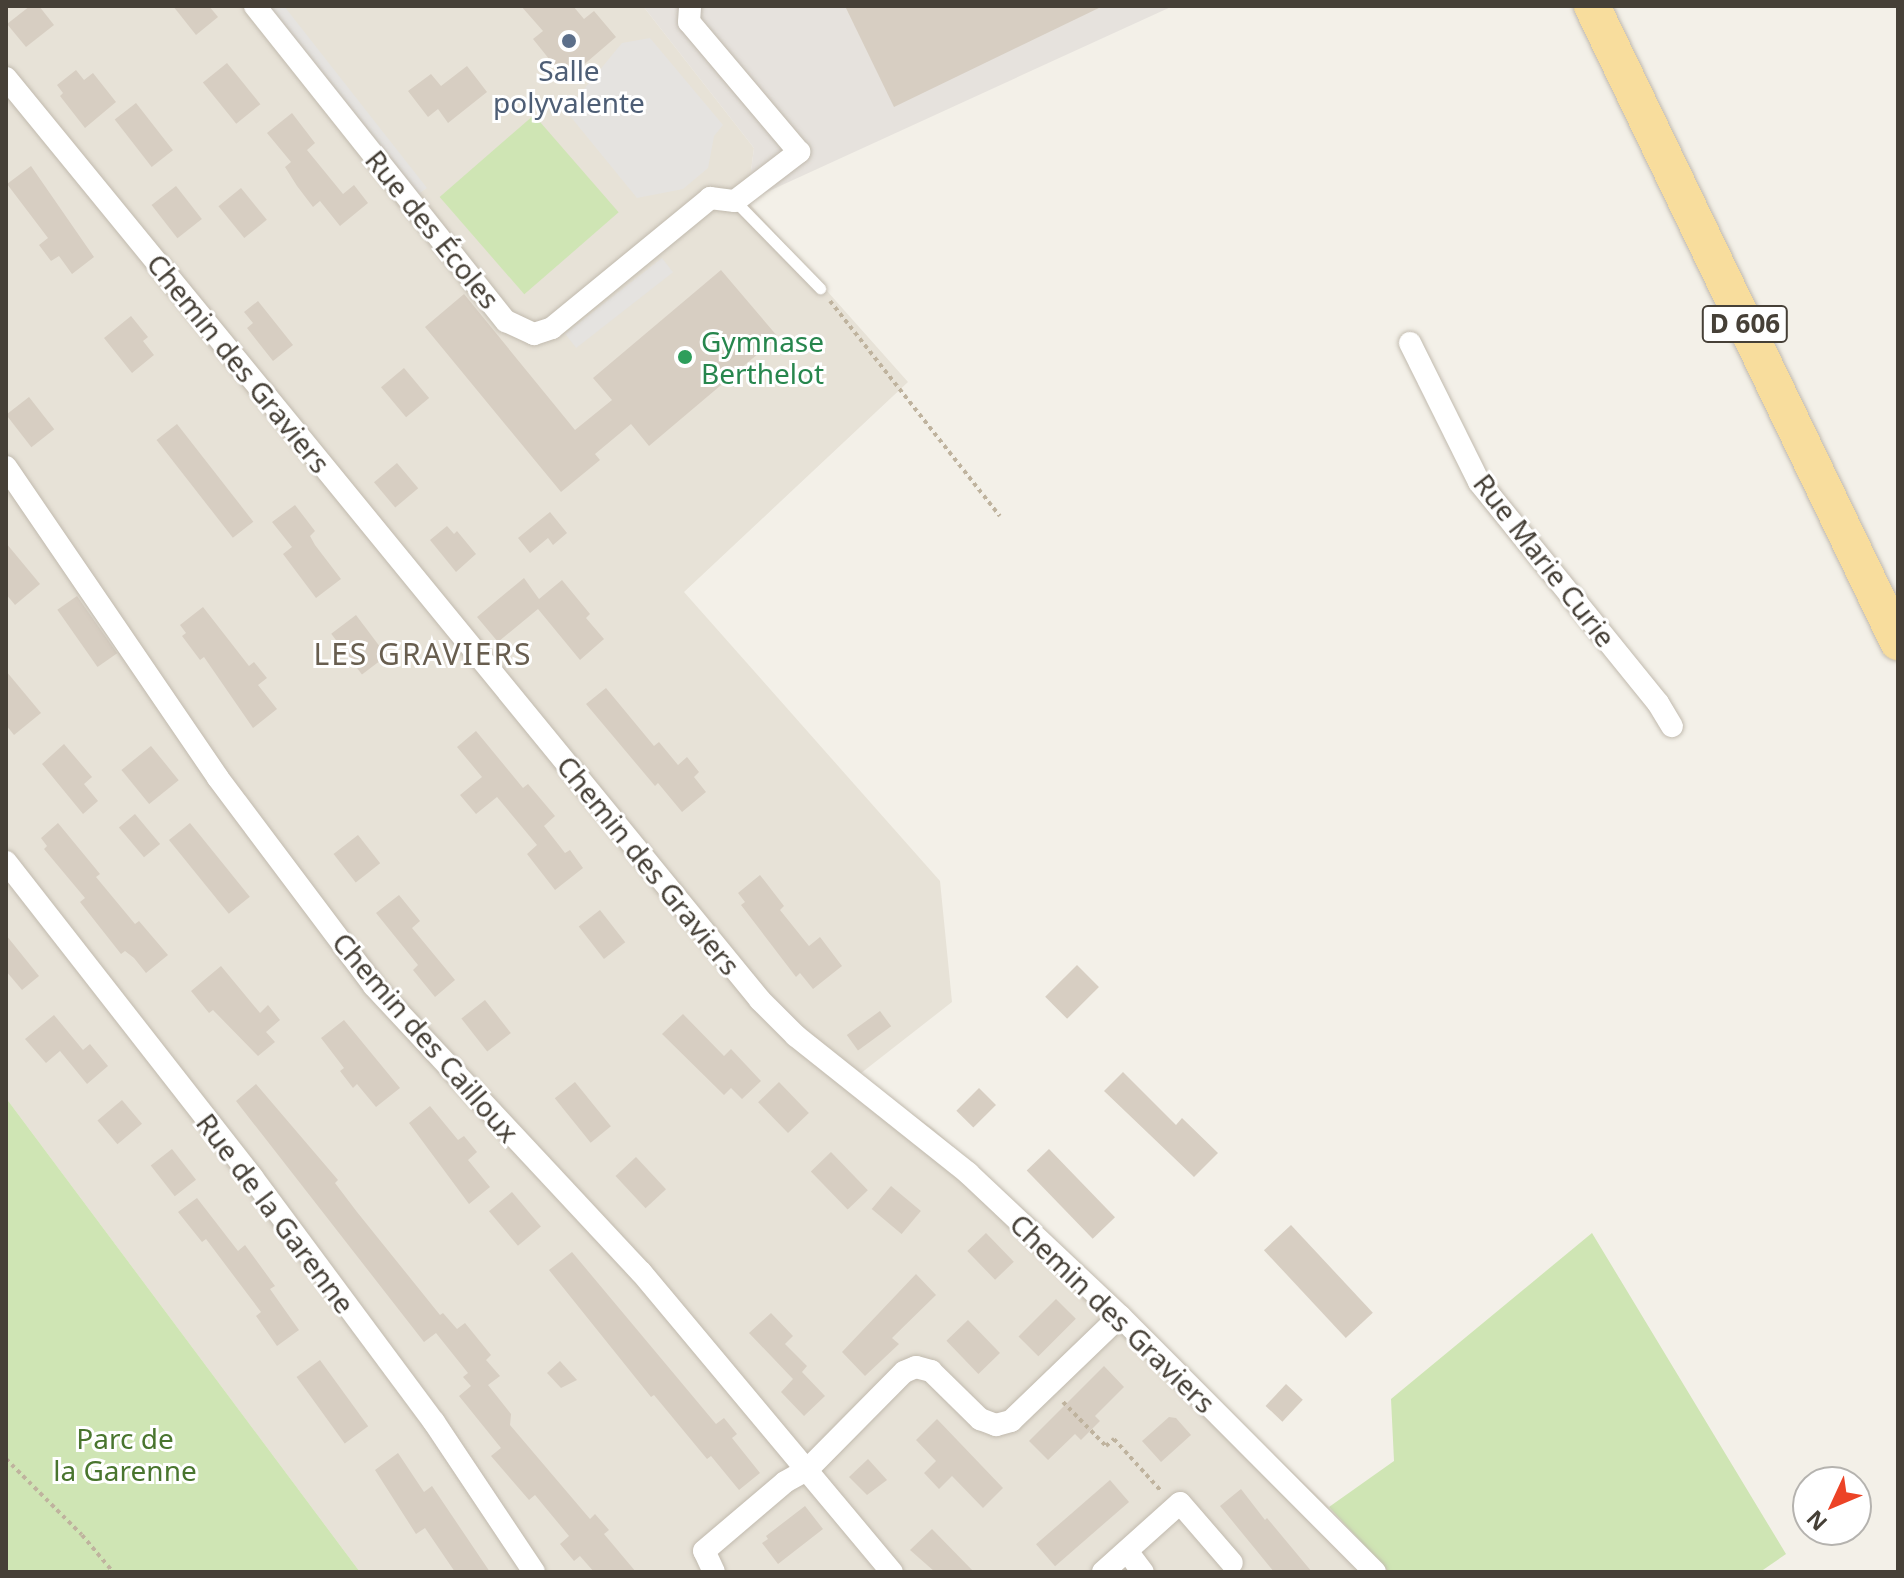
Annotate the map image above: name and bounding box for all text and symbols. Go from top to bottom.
marker: Salle polyvalente [560,32,578,50]
place label: Salle polyvalente [493,53,645,119]
street label: Rue des Écoles [359,143,507,315]
street label: Chemin des Graviers [140,247,338,479]
road number: D 606 [1701,302,1789,346]
place label: Gymnase Berthelot [701,324,824,390]
marker: Gymnase Berthelot [676,348,694,366]
street label: Rue Marie Curie [1467,467,1623,653]
district label: LES GRAVIERS [313,636,533,672]
street label: Chemin des Graviers [550,749,748,981]
street label: Chemin des Cailloux [326,925,526,1149]
street label: Rue de la Garenne [190,1106,362,1320]
street label: Chemin des Graviers [1004,1207,1222,1419]
park label: Parc de la Garenne [53,1421,197,1487]
north arrow [1792,1466,1872,1546]
text: N [1799,1504,1833,1538]

